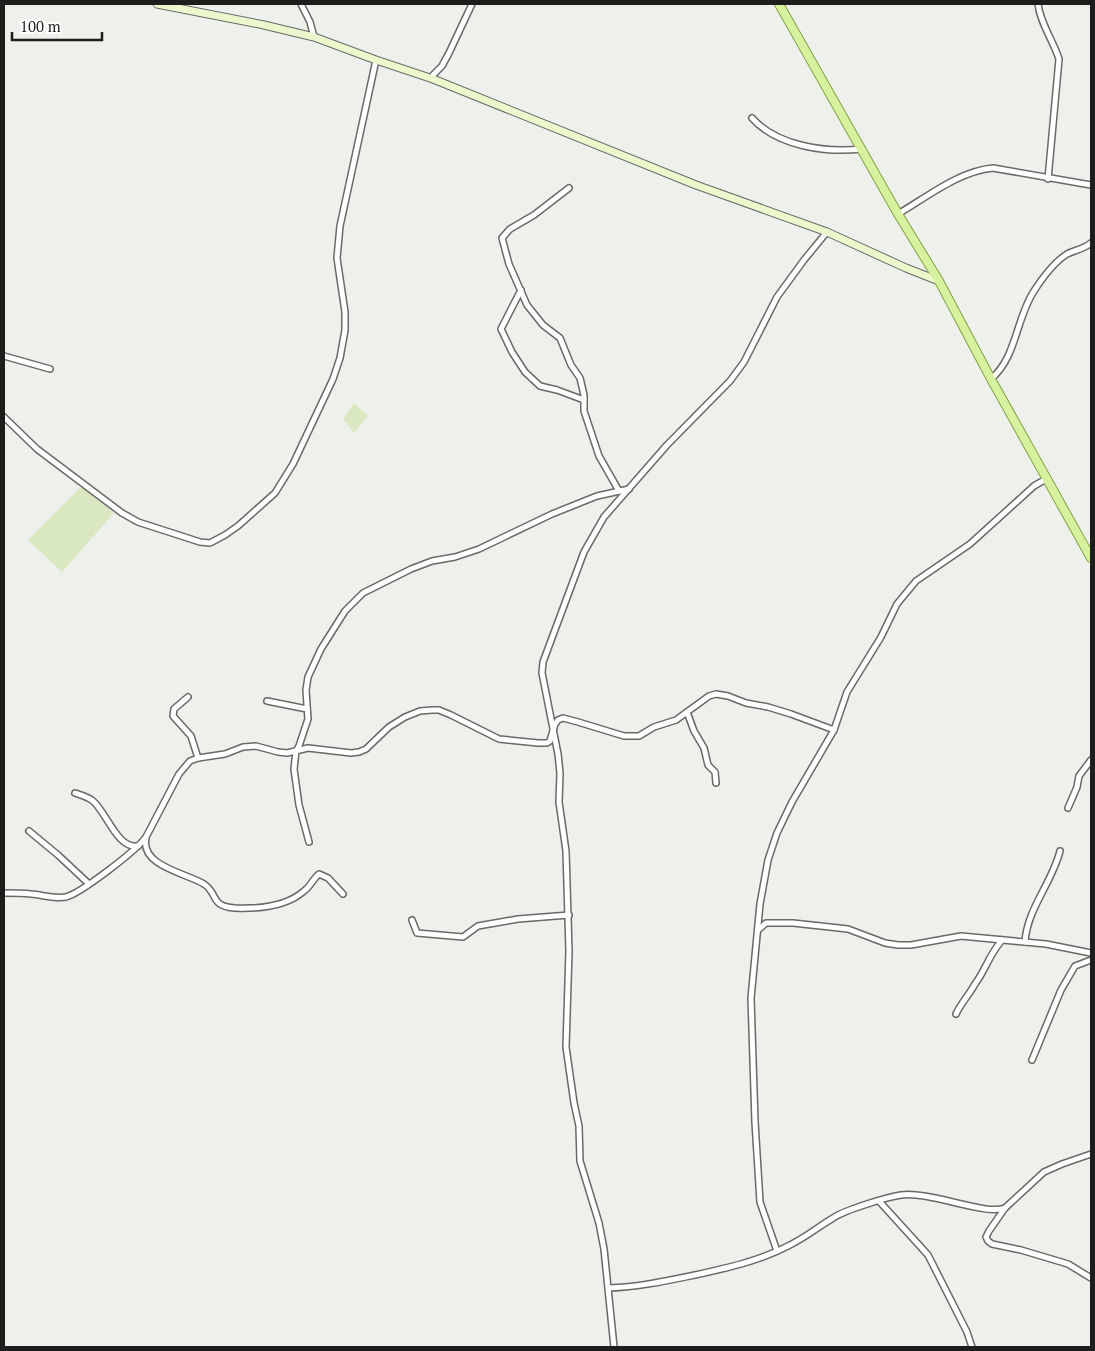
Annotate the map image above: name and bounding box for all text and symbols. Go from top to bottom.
scale bar [12,10,102,42]
text: 100 m [20,16,61,36]

